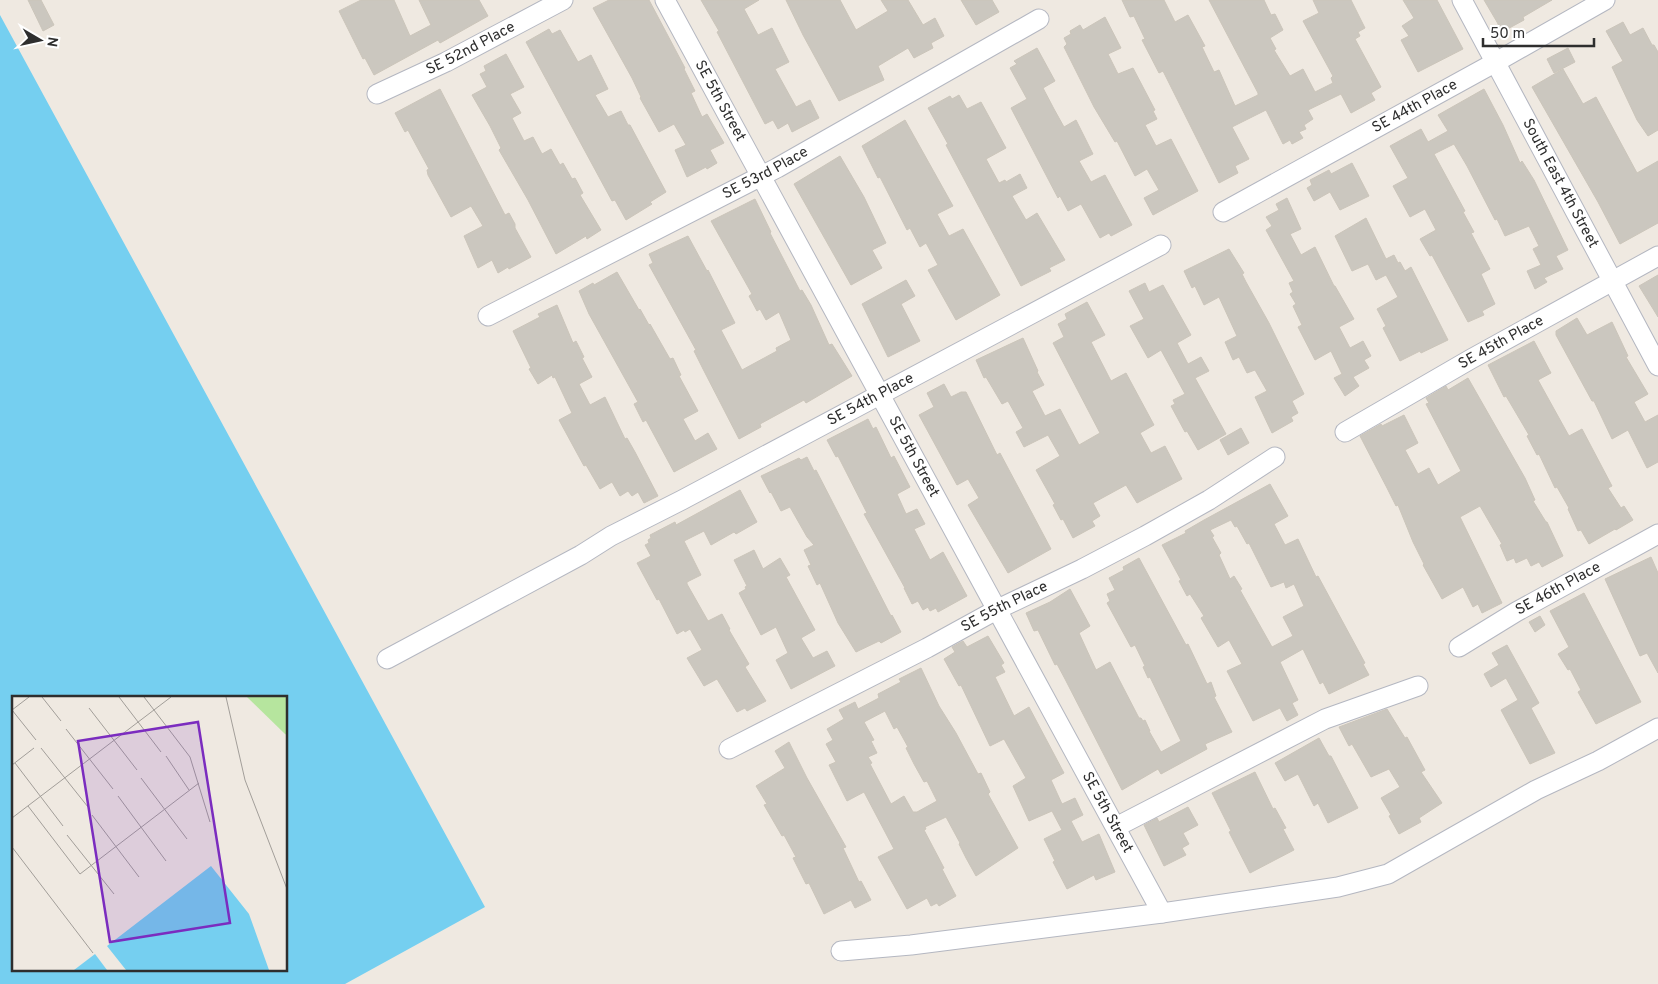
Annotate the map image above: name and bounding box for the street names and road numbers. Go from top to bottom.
street label: SE 52nd Place [423,18,518,79]
street label: SE 5th Street [690,57,750,145]
street label: SE 44th Place [1369,75,1461,138]
street label: South East 4th Street [1518,115,1603,251]
street label: SE 53rd Place [719,143,812,204]
street label: SE 45th Place [1455,311,1547,374]
street label: SE 54th Place [824,369,917,430]
street label: SE 5th Street [884,413,943,501]
street label: SE 46th Place [1512,558,1604,620]
street label: SE 55th Place [958,577,1051,637]
street label: SE 5th Street [1078,769,1137,856]

